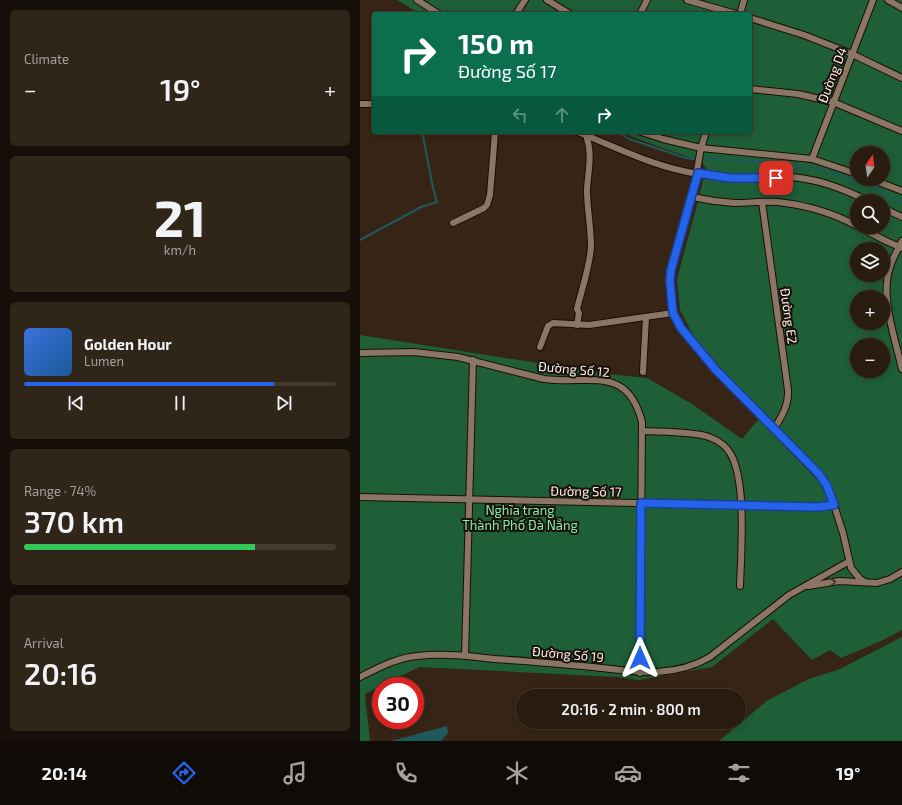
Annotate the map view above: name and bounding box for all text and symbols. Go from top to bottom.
text: 150 m [458,26,534,60]
icon: right [392,28,444,80]
street label: Đường D4 [814,45,850,105]
text: Climate [24,51,69,67]
text: Đường Số 17 [458,60,556,82]
text: 19° [160,71,201,107]
text: − [24,76,37,102]
text: + [324,76,336,102]
icon: left [509,104,531,126]
icon: ahead [551,104,573,126]
icon: right [593,104,615,126]
north arrow [850,146,890,186]
map controls [850,146,890,378]
pin [759,161,793,195]
icon: arrive [765,167,787,189]
text: 21 [154,185,206,247]
button: search [850,194,890,234]
text: km/h [164,242,196,258]
button: layers [850,242,890,282]
street label: Đường E2 [777,287,801,345]
button: + [850,290,890,330]
text: Golden Hour [84,335,172,353]
button: − [850,338,890,378]
text: Lumen [84,353,124,369]
street label: Đường Số 12 [538,358,610,380]
icon: previous [65,392,87,414]
icon: pause [169,392,191,414]
icon: next [273,392,295,414]
street label: Đường Số 17 [550,482,622,500]
text: Range · 74% [24,483,96,499]
park label: Nghĩa trang Thành Phố Đà Nẵng [462,502,578,533]
text: 370 km [24,503,124,539]
one-way arrow [830,578,836,587]
text: Arrival [24,635,64,651]
position arrow [619,637,661,679]
street label: Đường Số 19 [531,643,605,665]
text: 20:16 [24,655,97,691]
speed limit sign: 30 [372,677,424,729]
text: 20:16 · 2 min · 800 m [561,700,701,718]
icon: directions [170,759,198,787]
icon: music [281,759,309,787]
icon: phone [392,759,420,787]
icon: climate [503,759,531,787]
icon: car [614,759,642,787]
icon: filters [725,759,753,787]
text: 20:14 [41,762,87,784]
text: 19° [836,762,860,784]

